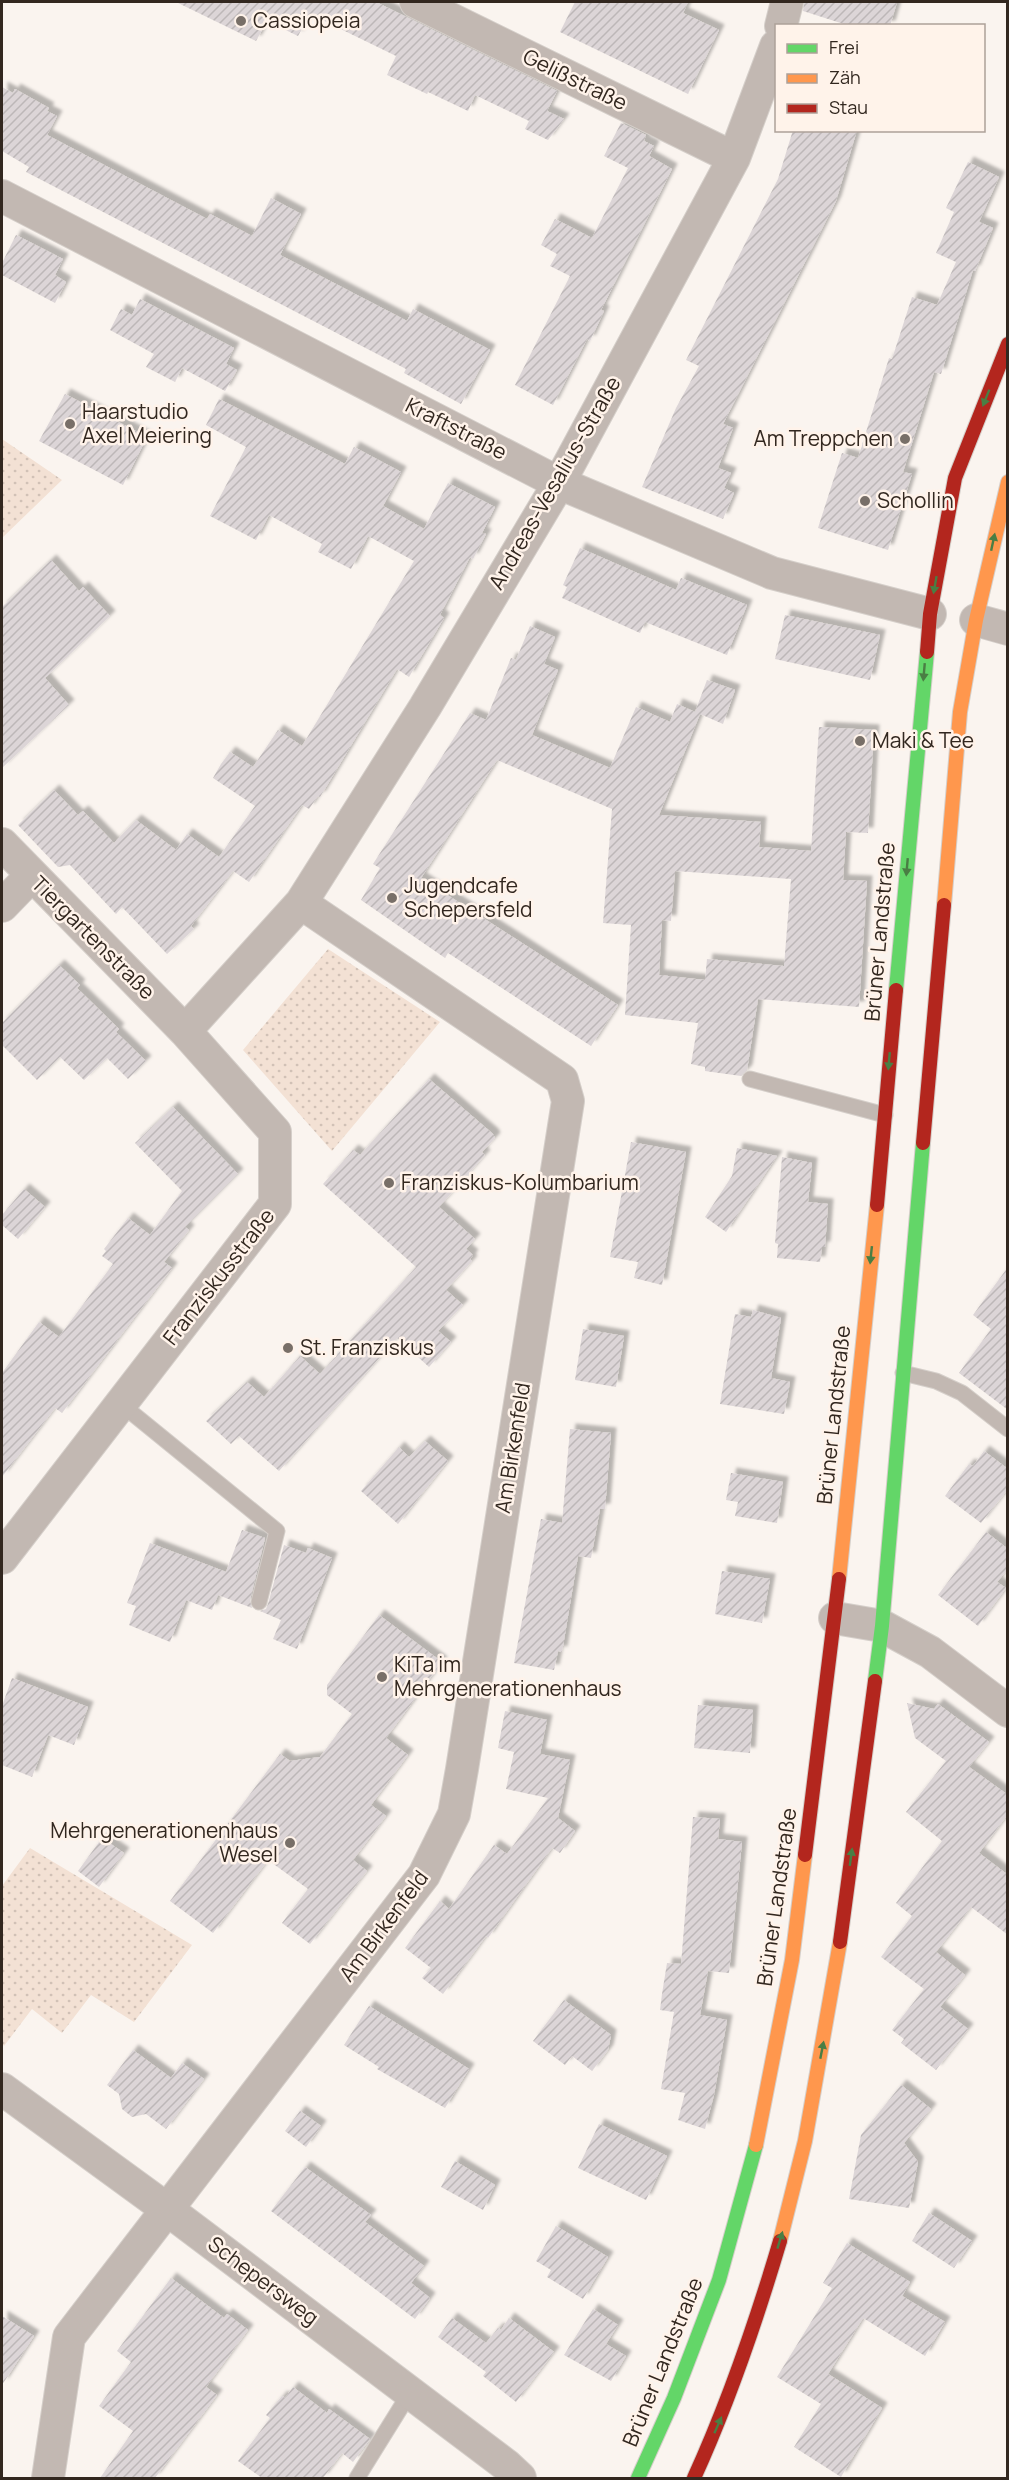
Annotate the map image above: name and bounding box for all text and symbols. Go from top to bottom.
place label: Cassiopeia [253,6,360,34]
marker: Cassiopeia [234,14,248,28]
legend [775,24,985,132]
text: Frei [829,35,859,59]
street label: Gelißstraße [519,42,632,116]
text: Zäh [829,65,861,89]
text: Stau [829,95,868,119]
street label: Andreas-Vesalius-Straße [482,371,627,594]
one-way arrow [981,389,990,407]
street label: Kraftstraße [401,391,512,466]
place label: Haarstudio Axel Meiering [82,397,212,449]
marker: Haarstudio Axel Meiering [63,417,77,431]
place label: Am Treppchen [753,424,893,452]
marker: Am Treppchen [898,432,912,446]
place label: Schollin [877,486,954,514]
marker: Schollin [858,494,872,508]
one-way arrow [989,533,998,552]
one-way arrow [930,576,939,595]
one-way arrow [919,663,929,682]
place label: Maki & Tee [872,726,974,754]
marker: Maki & Tee [853,734,867,748]
street label: Brüner Landstraße [857,841,901,1023]
one-way arrow [902,857,912,876]
street label: Tiergartenstraße [26,869,162,1005]
place label: Jugendcafe Schepersfeld [404,871,533,923]
marker: Jugendcafe Schepersfeld [385,891,399,905]
one-way arrow [885,1051,894,1070]
place label: Franziskus-Kolumbarium [401,1168,639,1196]
marker: Franziskus-Kolumbarium [382,1176,396,1190]
street label: Franziskusstraße [156,1202,280,1350]
one-way arrow [866,1245,876,1264]
street label: Brüner Landstraße [810,1324,856,1506]
place label: St. Franziskus [300,1333,434,1361]
marker: St. Franziskus [281,1341,295,1355]
street label: Am Birkenfeld [488,1380,536,1515]
place label: KiTa im Mehrgenerationenhaus [394,1650,622,1702]
marker: KiTa im Mehrgenerationenhaus [375,1670,389,1684]
street label: Brüner Landstraße [750,1806,802,1988]
place label: Mehrgenerationenhaus Wesel [50,1816,278,1868]
marker: Mehrgenerationenhaus Wesel [283,1836,297,1850]
one-way arrow [847,1848,856,1867]
street label: Am Birkenfeld [332,1864,434,1987]
one-way arrow [818,2040,827,2059]
street label: Schepersweg [203,2229,325,2331]
one-way arrow [776,2231,785,2249]
street label: Brüner Landstraße [615,2273,709,2450]
one-way arrow [713,2416,723,2434]

